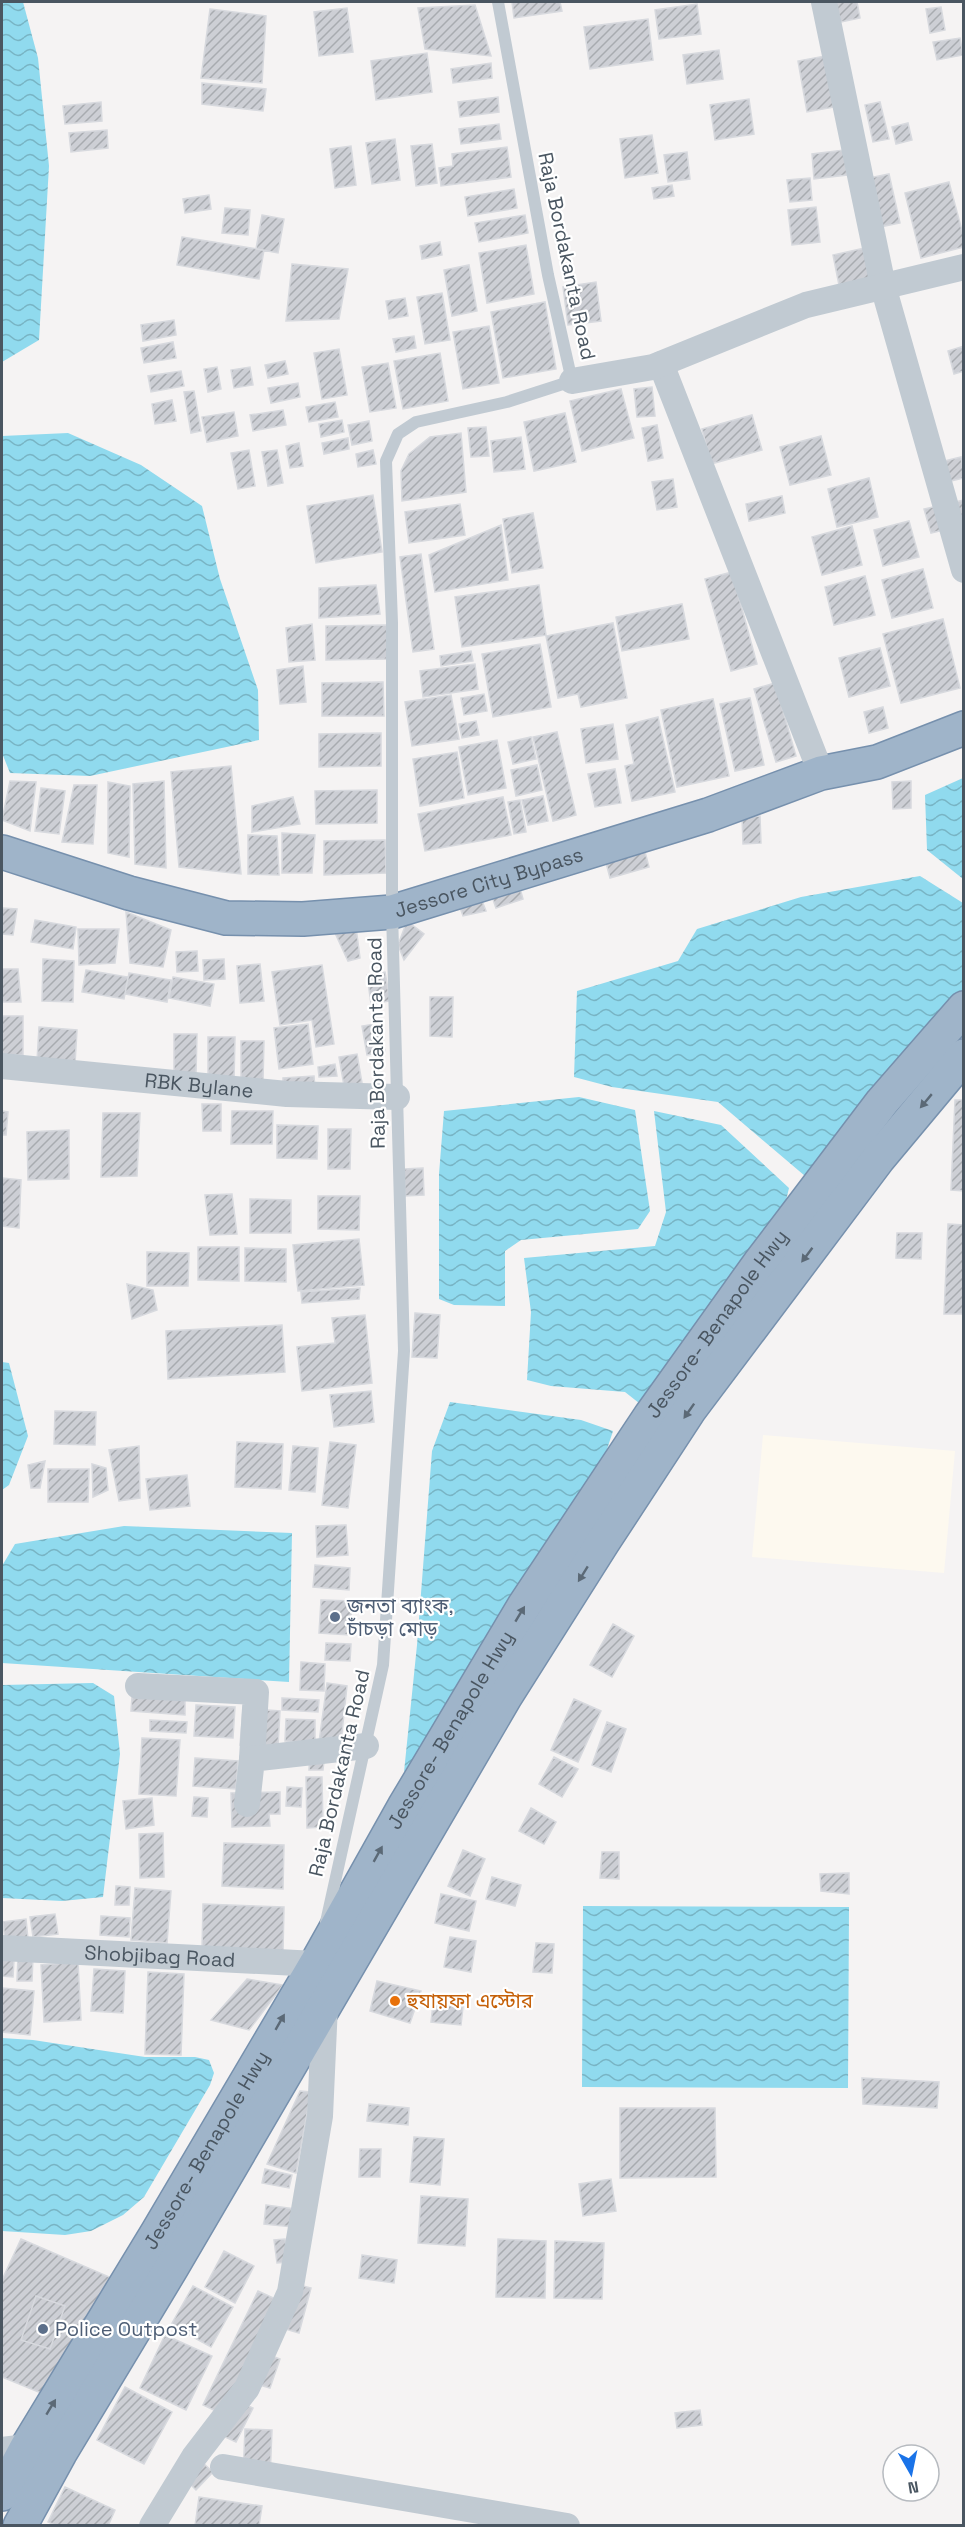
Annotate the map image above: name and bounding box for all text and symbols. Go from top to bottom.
street label: Raja Bordakanta Road [532,150,602,362]
street label: Jessore City Bypass [391,841,586,924]
street label: Raja Bordakanta Road [361,937,391,1149]
street label: RBK Bylane [143,1067,255,1104]
one-way arrow [920,1093,933,1108]
street label: Jessore- Benapole Hwy [640,1224,794,1423]
one-way arrow [801,1247,813,1263]
one-way arrow [684,1403,695,1419]
one-way arrow [577,1566,588,1582]
place label: জনতা ব্যাংক, চাঁচড়া মোড় [346,1593,453,1642]
one-way arrow [514,1606,525,1622]
marker: জনতা ব্যাংক, চাঁচড়া মোড় [328,1610,342,1624]
street label: Jessore- Benapole Hwy [381,1626,519,1834]
street label: Raja Bordakanta Road [303,1667,375,1879]
one-way arrow [373,1845,383,1862]
street label: Shobjibag Road [84,1939,236,1973]
place label: হুযায়ফা এস্টোর [406,1988,534,2014]
marker: হুযায়ফা এস্টোর [388,1994,402,2008]
one-way arrow [274,2014,285,2030]
street label: Jessore- Benapole Hwy [137,2046,275,2254]
place label: Police Outpost [55,2316,197,2342]
marker: Police Outpost [36,2322,50,2336]
one-way arrow [46,2399,57,2415]
north arrow [881,2443,941,2503]
text: N [906,2476,920,2499]

